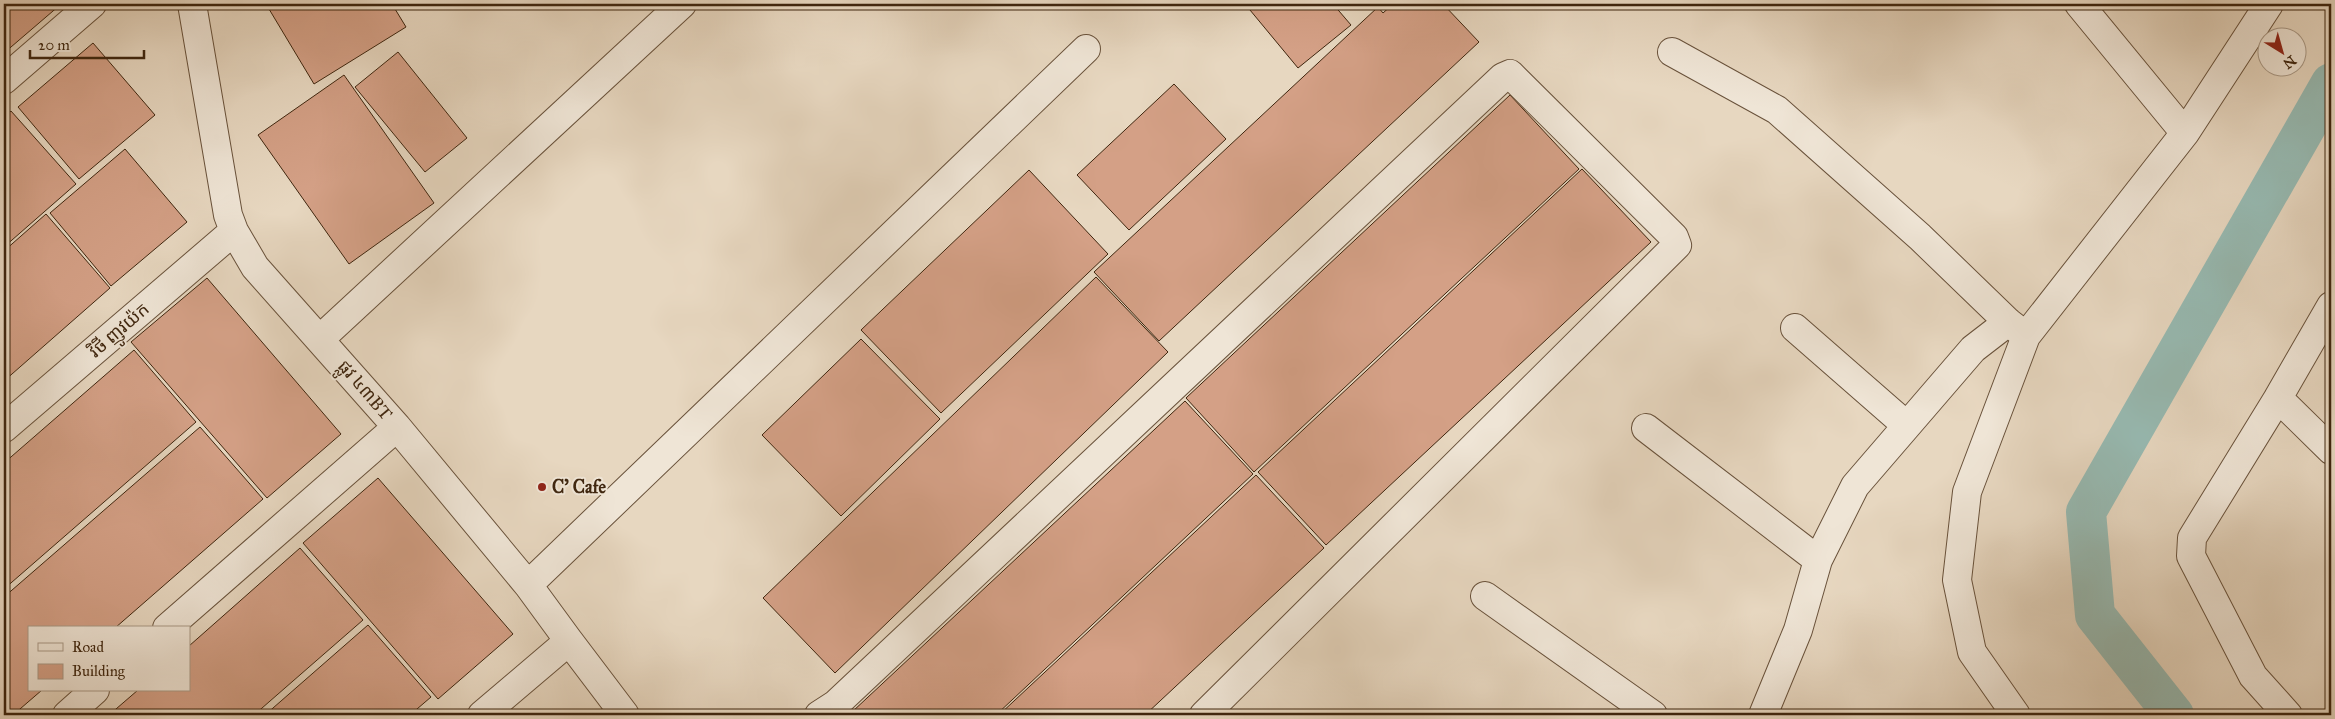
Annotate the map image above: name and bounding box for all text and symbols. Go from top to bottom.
scale bar [30,28,144,60]
north arrow [2258,28,2308,78]
text: 20 m [38,36,70,54]
text: N [2280,52,2299,72]
street label: វិថី ញូវយ៉ក [83,297,157,366]
street label: ផ្លូវ ៤៣BT [329,355,397,428]
place label: C' Cafe [552,476,606,498]
marker: C' Cafe [536,481,548,493]
legend [28,626,190,692]
text: Road [72,638,104,656]
text: Building [72,662,126,680]

